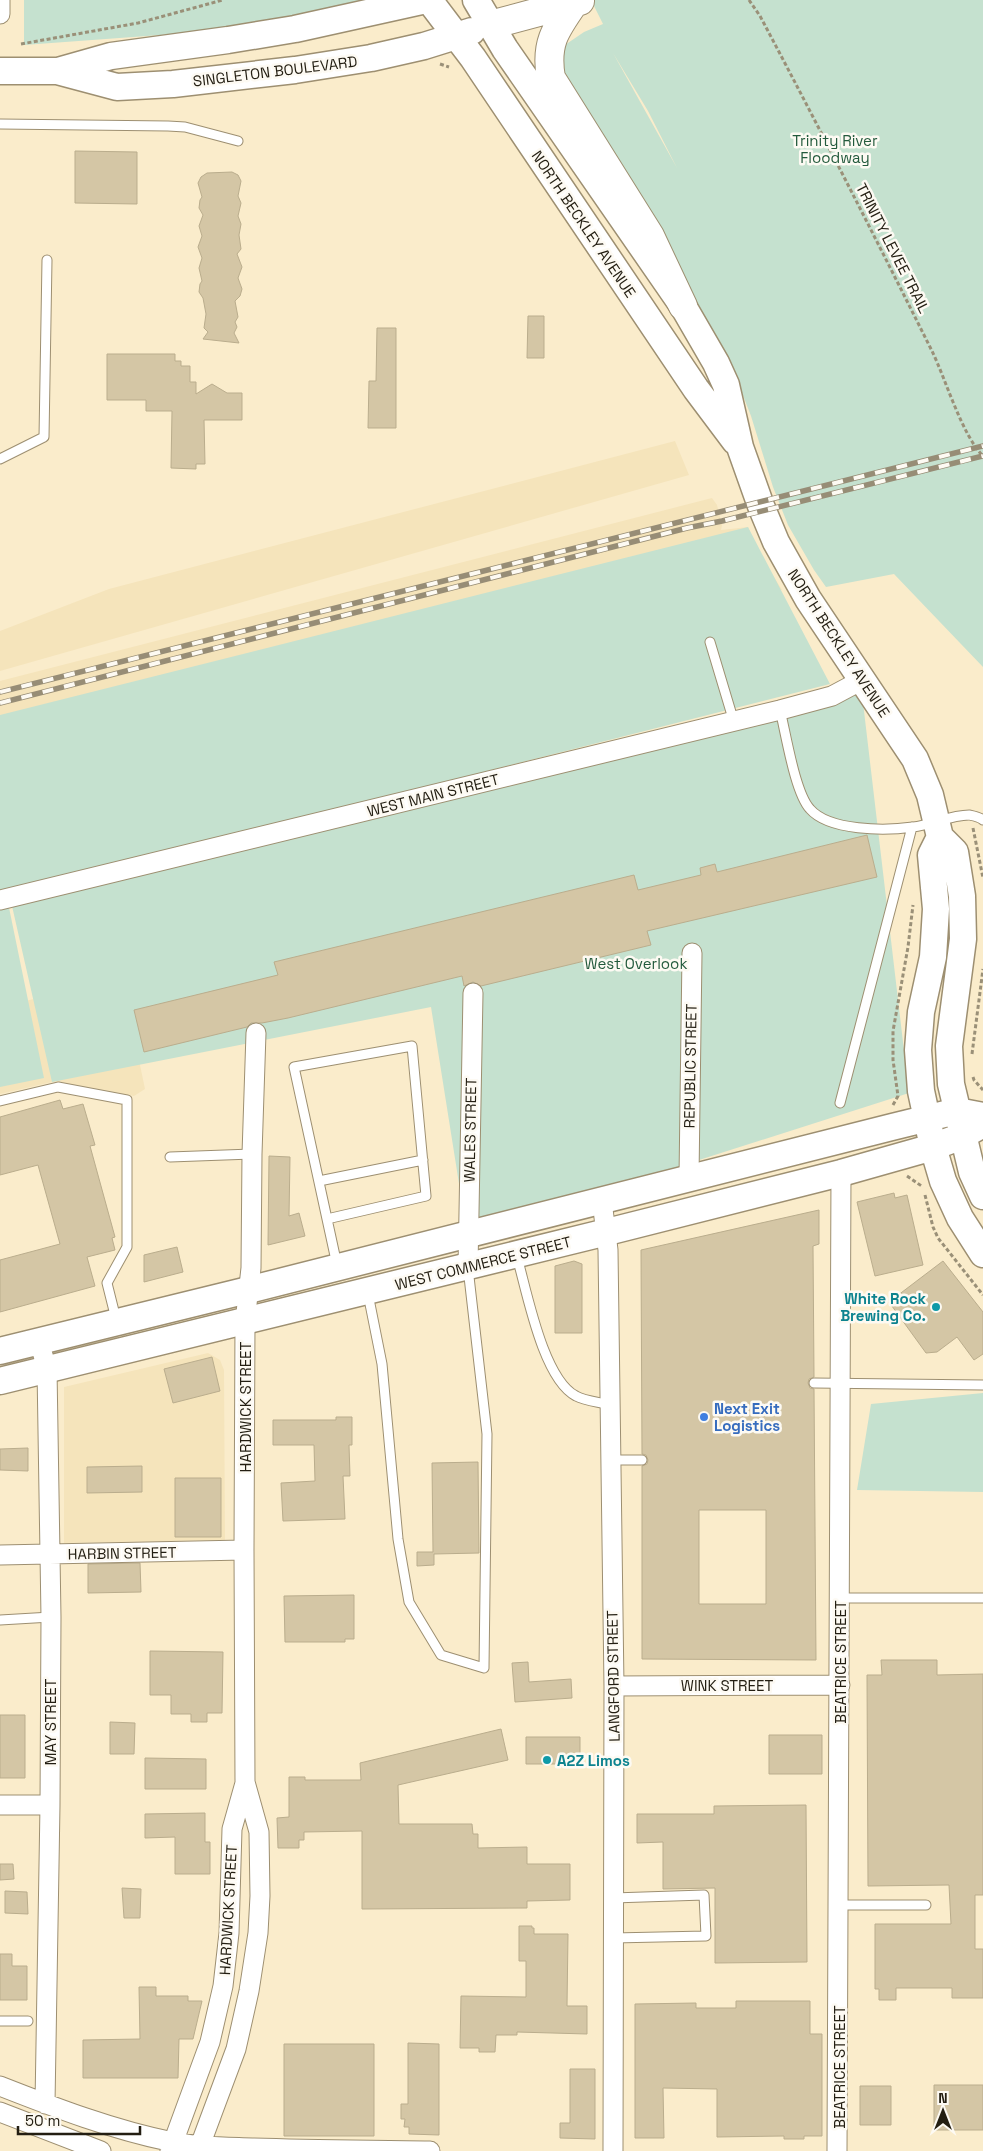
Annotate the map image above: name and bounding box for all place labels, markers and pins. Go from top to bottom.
place label: White Rock Brewing Co. [840,1289,927,1325]
marker: White Rock Brewing Co. [930,1301,942,1313]
place label: Next Exit Logistics [714,1399,780,1435]
marker: Next Exit Logistics [698,1411,710,1423]
place label: A2Z Limos [557,1751,630,1770]
marker: A2Z Limos [541,1754,553,1766]

